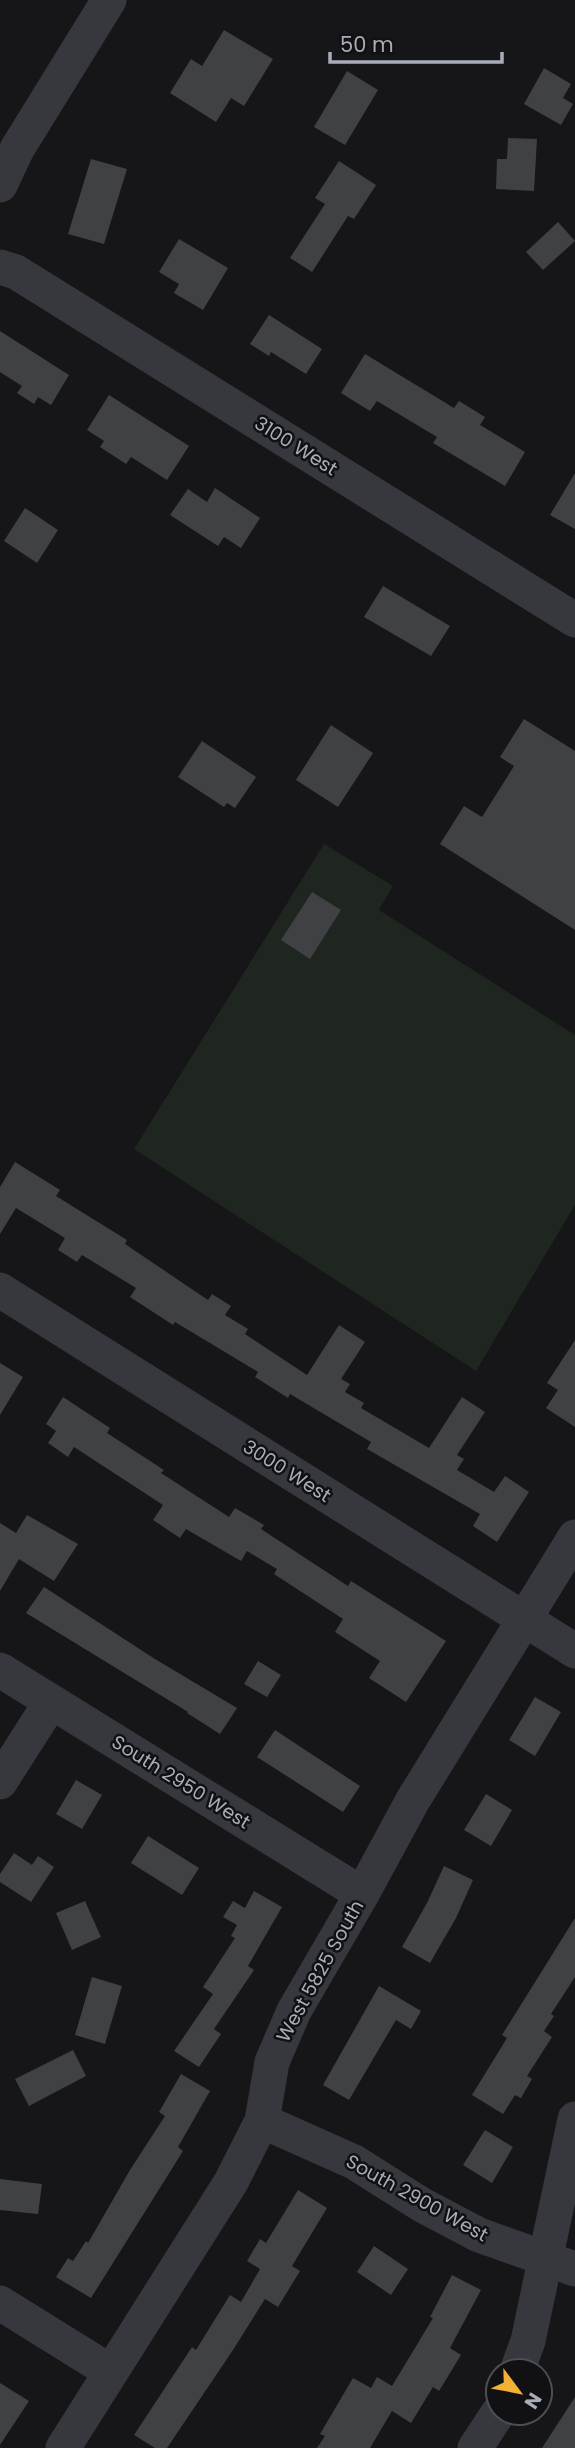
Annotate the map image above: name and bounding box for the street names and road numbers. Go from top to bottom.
street label: 3100 West [249,410,343,482]
street label: 3000 West [238,1433,336,1509]
street label: South 2950 West [107,1729,255,1836]
street label: West 5825 South [270,1895,370,2047]
street label: South 2900 West [341,2148,493,2248]

